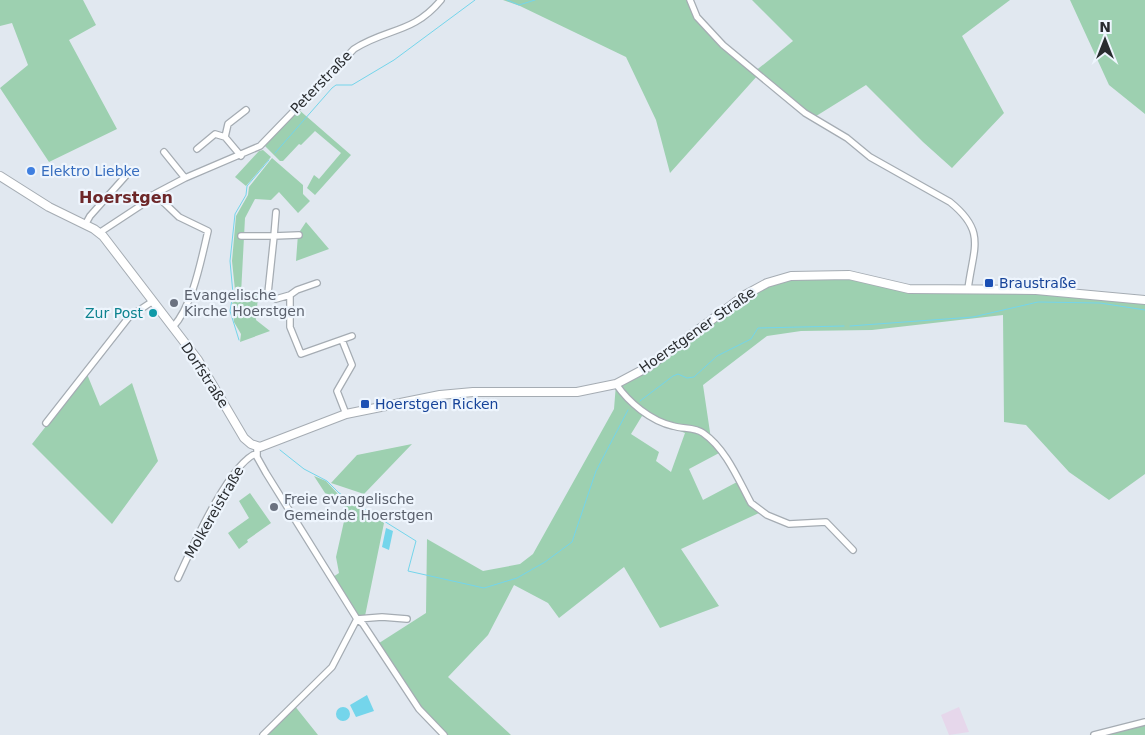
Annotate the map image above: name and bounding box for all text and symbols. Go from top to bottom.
north arrow [1080,15,1130,65]
text: N [1099,19,1111,35]
street label: Peterstraße [287,47,355,117]
place label: Elektro Liebke [41,163,140,179]
marker: Elektro Liebke [25,165,37,177]
district label: Hoerstgen [79,188,173,207]
place label: Braustraße [999,275,1076,291]
marker: Braustraße [983,277,995,289]
street label: Hoerstgener Straße [636,284,758,376]
place label: Evangelische Kirche Hoerstgen [184,287,305,319]
marker: Evangelische Kirche Hoerstgen [168,297,180,309]
place label: Zur Post [85,305,144,321]
marker: Zur Post [147,307,159,319]
street label: Dorfstraße [178,339,232,411]
place label: Hoerstgen Ricken [375,396,498,412]
marker: Hoerstgen Ricken [359,398,371,410]
street label: Molkereistraße [181,463,247,561]
place label: Freie evangelische Gemeinde Hoerstgen [284,491,433,523]
marker: Freie evangelische Gemeinde Hoerstgen [268,501,280,513]

